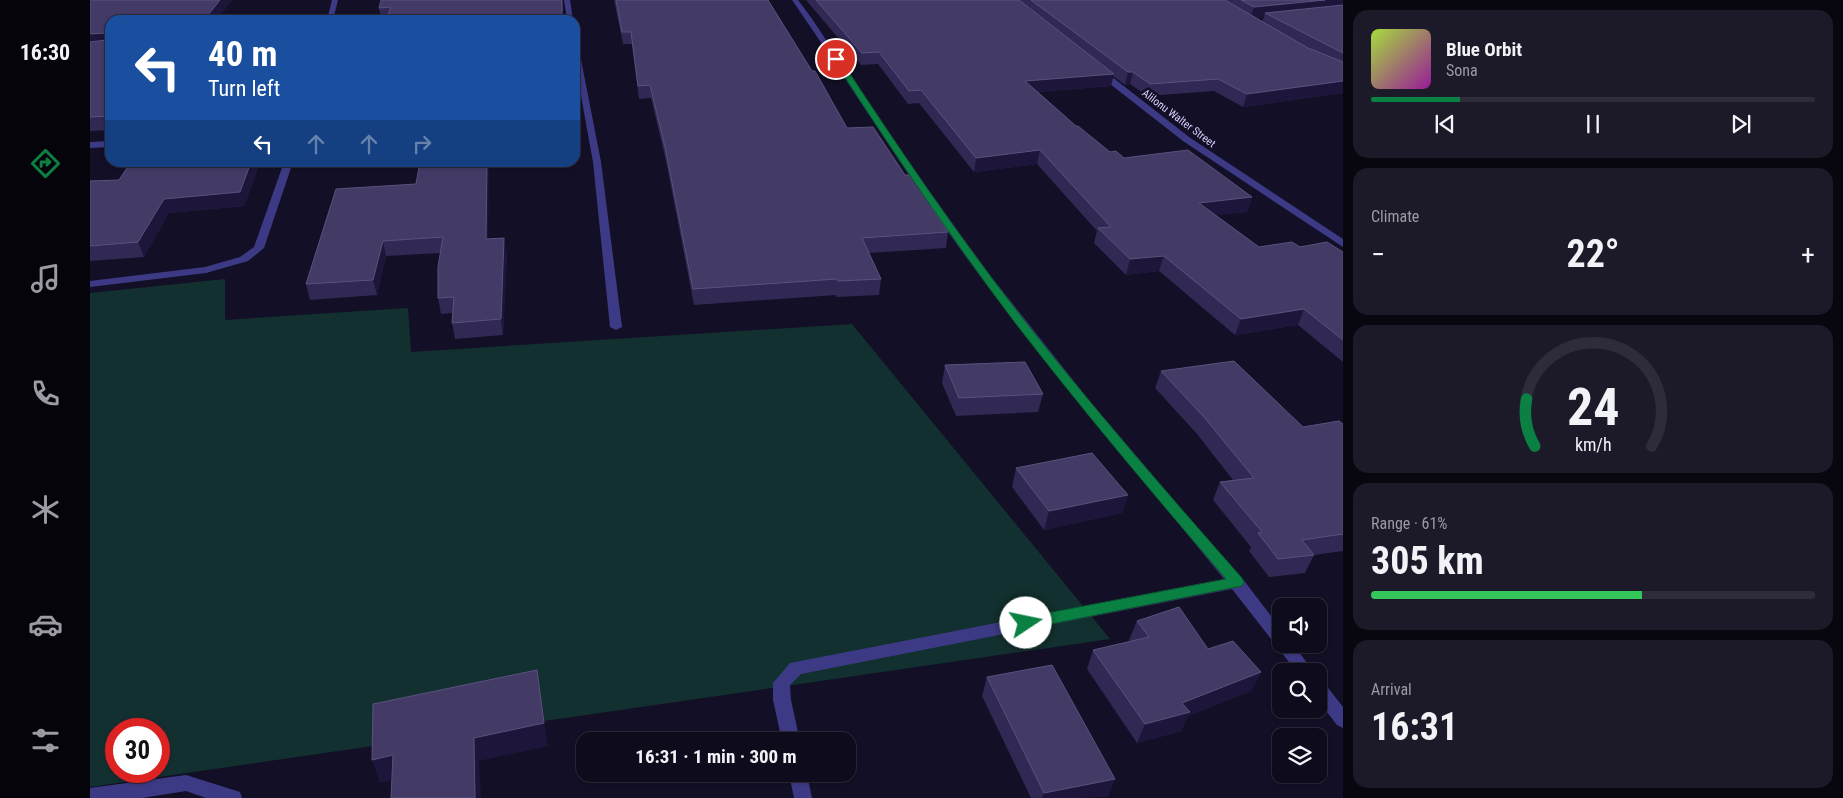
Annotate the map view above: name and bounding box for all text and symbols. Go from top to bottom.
text: 40 m [208,34,277,75]
icon: left [125,35,190,100]
pin [815,38,857,80]
text: Blue Orbit [1446,38,1522,61]
text: 16:30 [20,40,70,65]
icon: arrive [822,45,850,73]
text: Sona [1446,61,1478,80]
text: Turn left [208,76,280,101]
street label: Alilonu Walter Street [1139,87,1218,150]
icon: previous [1431,110,1459,138]
icon: pause [1579,110,1607,138]
icon: next [1727,110,1755,138]
icon: left [249,130,277,158]
icon: ahead [302,130,330,158]
icon: ahead [355,130,383,158]
icon: right [408,130,436,158]
icon: directions [28,146,63,181]
text: Climate [1371,207,1419,226]
text: 22° [1566,232,1620,276]
text: − [1371,238,1385,271]
text: + [1801,238,1815,271]
icon: music [28,261,63,296]
icon: phone [28,376,63,411]
text: 24 [1567,377,1619,438]
text: km/h [1575,434,1611,455]
icon: climate [28,492,63,527]
text: Range · 61% [1371,514,1447,533]
text: 305 km [1371,539,1484,583]
position arrow [999,596,1051,648]
map controls [1272,598,1327,783]
button: sound [1272,598,1327,653]
icon: car [28,607,63,642]
button: search [1272,663,1327,718]
text: Arrival [1371,680,1412,699]
text: 16:31 [1371,705,1458,749]
speed limit sign: 30 [105,718,170,783]
icon: filters [28,723,63,758]
button: layers [1272,728,1327,783]
text: 16:31 · 1 min · 300 m [635,745,797,768]

